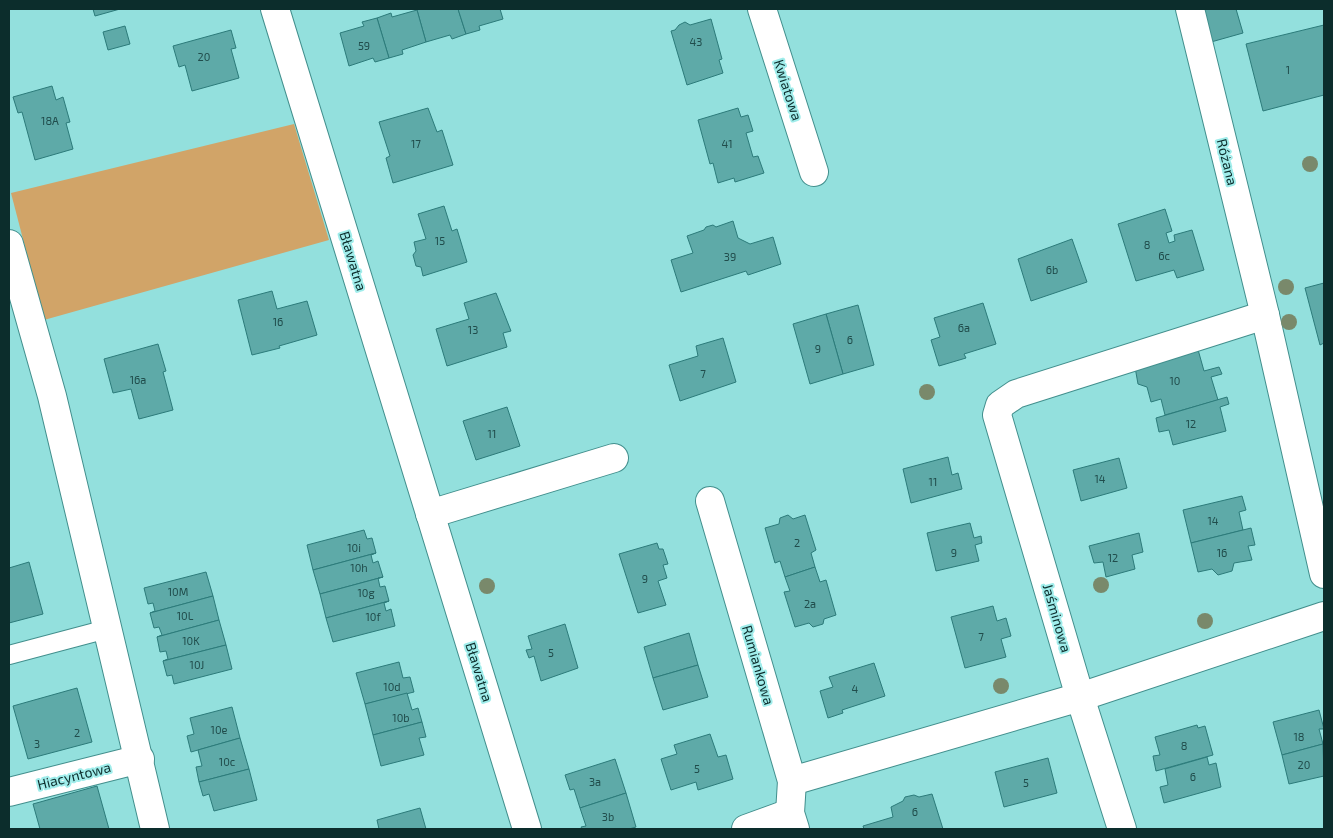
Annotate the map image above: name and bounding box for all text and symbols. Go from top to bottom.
house number: 43 [690,35,702,48]
house number: 59 [358,39,370,52]
house number: 20 [198,50,210,63]
street label: Kwiatowa [771,57,806,122]
house number: 1 [1286,63,1290,76]
house number: 18A [41,114,59,127]
house number: 17 [411,137,421,150]
house number: 41 [721,137,733,150]
street label: Różana [1214,137,1241,187]
street label: Bławatna [336,229,371,293]
house number: 15 [435,234,445,247]
house number: 8 [1144,238,1150,251]
house number: 6c [1158,249,1170,262]
house number: 39 [724,250,736,263]
house number: 6b [1046,263,1058,276]
house number: 16 [273,315,283,328]
house number: 6a [958,321,970,334]
house number: 13 [468,323,478,336]
house number: 6 [847,333,853,346]
house number: 9 [815,342,821,355]
house number: 7 [700,367,706,380]
house number: 16a [130,373,146,386]
house number: 10 [1169,374,1181,387]
house number: 12 [1186,417,1196,430]
house number: 11 [488,427,496,440]
house number: 14 [1094,472,1106,485]
house number: 11 [929,475,937,488]
house number: 14 [1207,514,1219,527]
house number: 2 [794,536,800,549]
house number: 10i [347,541,361,554]
house number: 9 [951,546,957,559]
house number: 16 [1217,546,1227,559]
house number: 12 [1108,551,1118,564]
house number: 10h [350,561,368,574]
house number: 9 [642,572,648,585]
street label: Jaśminowa [1040,582,1075,654]
house number: 10M [168,585,188,598]
house number: 10g [357,586,375,599]
house number: 2a [804,597,816,610]
house number: 10L [177,609,194,622]
house number: 10f [365,610,381,623]
street label: Rumiankowa [739,623,778,707]
house number: 7 [978,630,984,643]
house number: 10K [182,634,200,647]
street label: Bławatna [462,640,497,704]
house number: 5 [548,646,554,659]
house number: 10J [190,658,204,671]
house number: 10d [383,680,401,693]
house number: 4 [852,682,859,695]
house number: 10b [392,711,410,724]
house number: 10e [211,723,228,736]
house number: 2 [74,726,80,739]
house number: 18 [1293,730,1305,743]
house number: 3 [34,737,40,750]
house number: 8 [1181,739,1187,752]
house number: 10c [219,755,235,768]
street label: Hiacyntowa [35,758,112,793]
house number: 20 [1298,758,1310,771]
house number: 5 [694,762,700,775]
house number: 6 [1190,770,1196,783]
house number: 3a [589,775,601,788]
house number: 5 [1023,776,1029,789]
house number: 6 [912,805,918,818]
house number: 3b [602,810,614,823]

